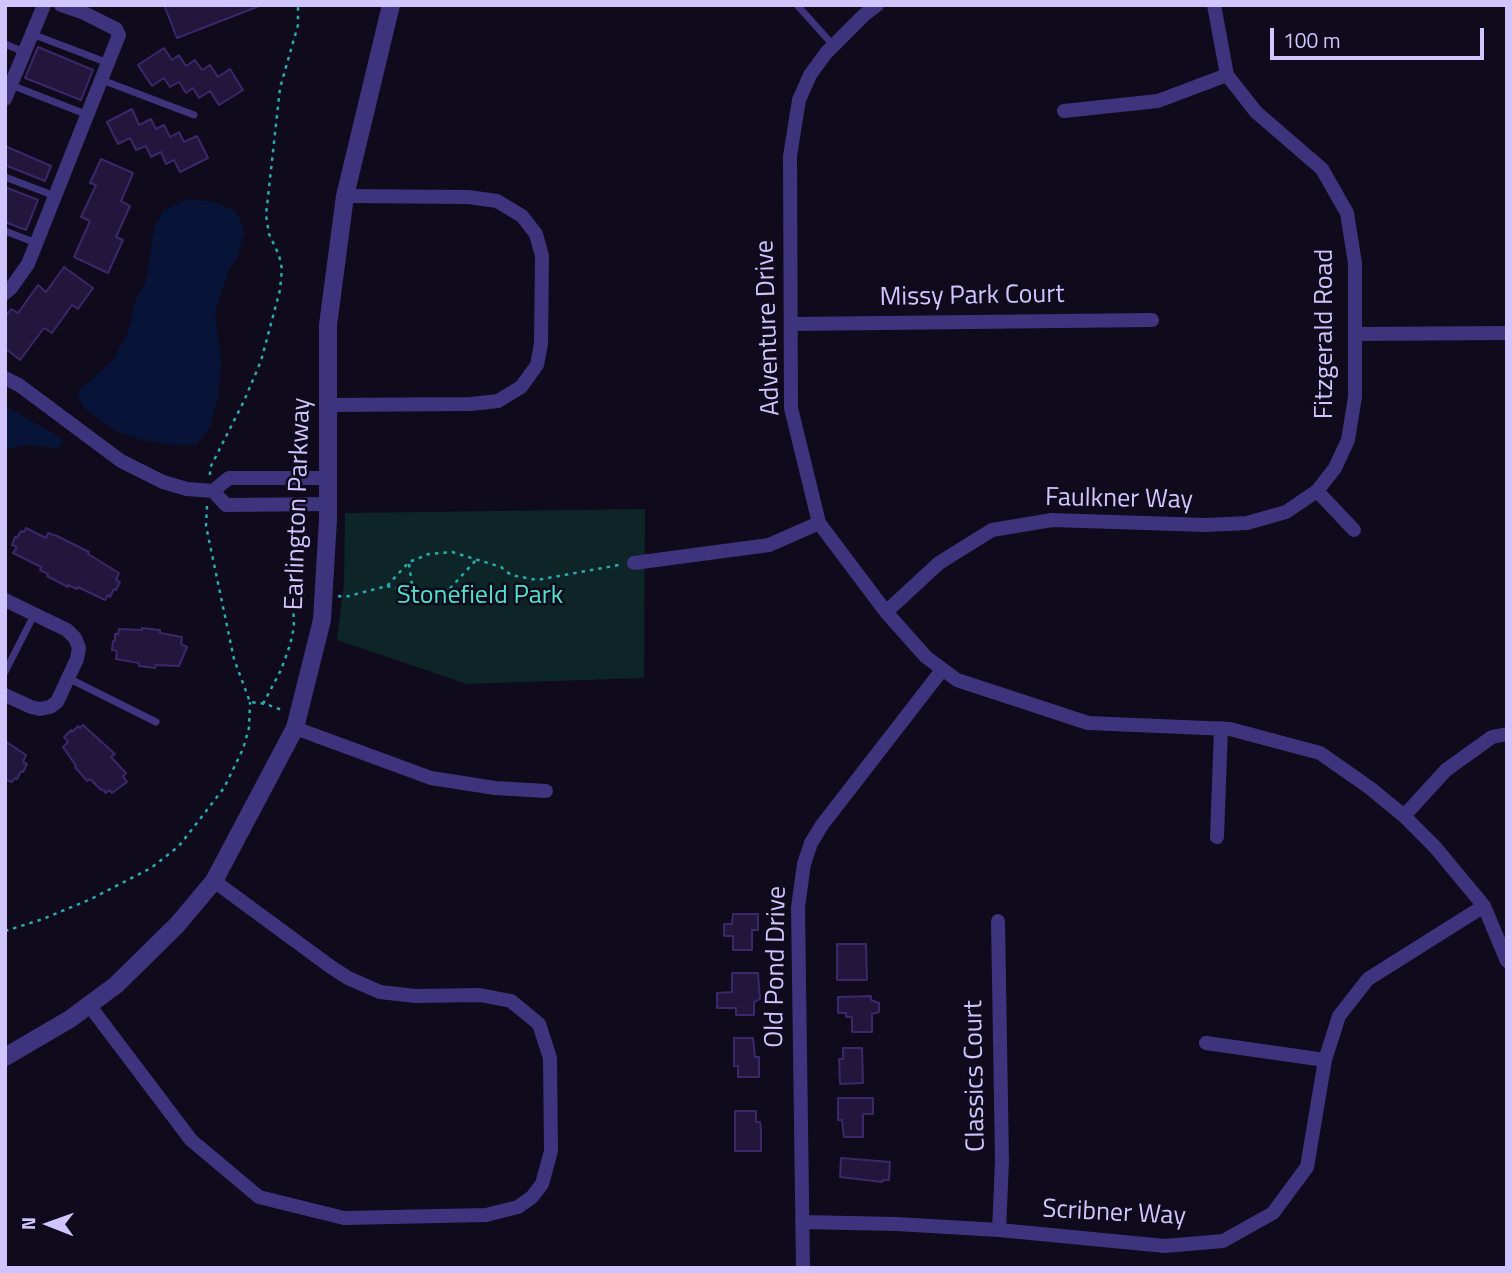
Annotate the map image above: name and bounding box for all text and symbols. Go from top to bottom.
scale bar [1274,14,1488,58]
text: 100 m [1283,24,1340,56]
street label: Adventure Drive [750,240,788,416]
street label: Fitzgerald Road [1310,249,1342,419]
street label: Missy Park Court [879,280,1065,314]
street label: Earlington Parkway [280,397,318,611]
street label: Faulkner Way [1045,483,1193,517]
park label: Stonefield Park [397,581,563,613]
street label: Old Pond Drive [760,886,794,1048]
street label: Classics Court [959,1000,993,1152]
north arrow [14,1189,84,1259]
street label: Scribner Way [1041,1195,1187,1233]
text: N [13,1217,42,1230]

